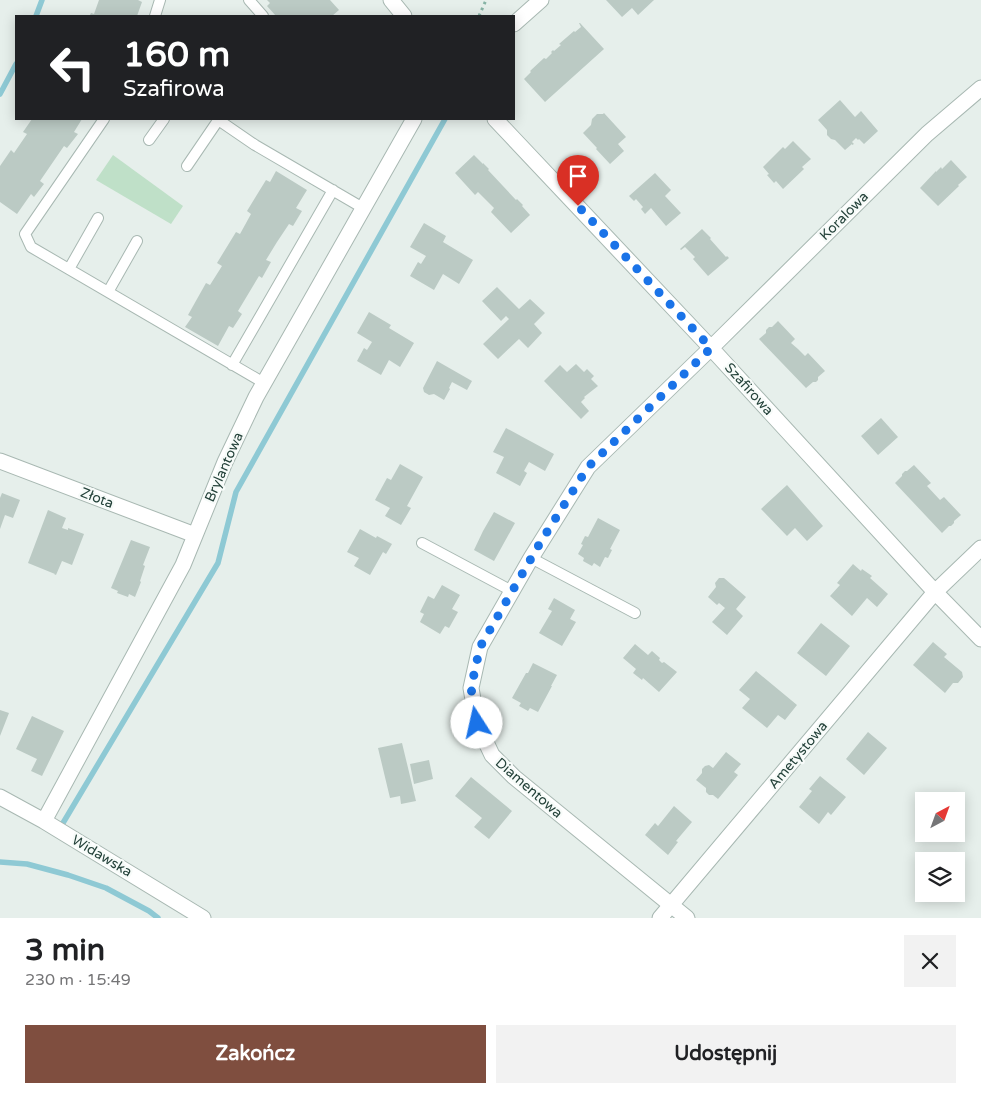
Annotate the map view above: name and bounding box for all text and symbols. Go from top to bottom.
text: 160 m [123,34,230,76]
icon: left [40,35,105,100]
text: Szafirowa [123,76,225,102]
pin [557,155,599,206]
icon: arrive [564,162,592,190]
street label: Koralowa [816,188,872,244]
street label: Szafirowa [721,359,777,419]
street label: Brylantowa [201,429,247,505]
street label: Złota [78,484,116,512]
position arrow [450,696,502,748]
street label: Ametystowa [765,718,831,792]
street label: Diamentowa [492,754,566,822]
north arrow [915,792,965,842]
map controls [915,792,965,902]
street label: Widawska [69,831,135,881]
button: layers [915,852,965,902]
text: 3 min [25,932,105,969]
button: close [904,935,956,987]
text: 230 m · 15:49 [25,970,131,990]
button: Zakończ [25,1025,486,1083]
button: Udostępnij [496,1025,956,1083]

